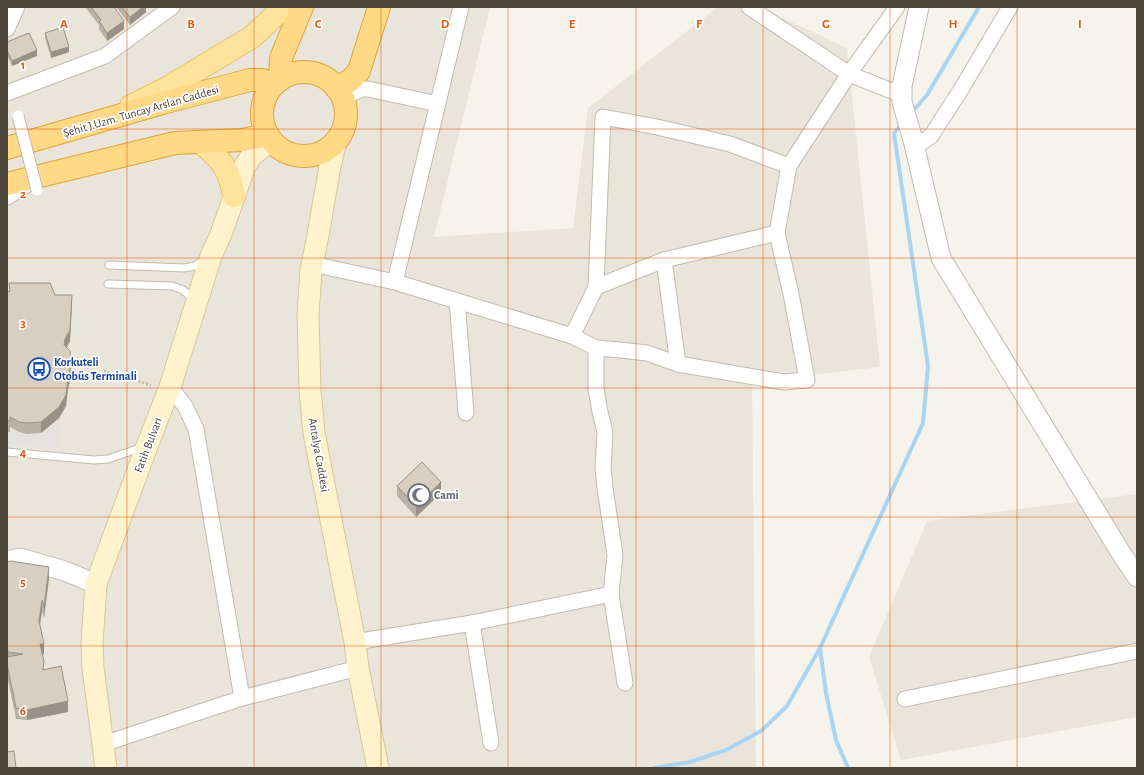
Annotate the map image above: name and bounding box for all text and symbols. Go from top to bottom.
text: A [60,18,68,31]
text: B [187,18,195,31]
text: C [315,18,322,31]
text: D [441,18,450,31]
text: E [569,18,576,31]
text: F [696,18,703,31]
text: G [822,18,830,31]
text: H [948,18,958,31]
text: I [1078,18,1082,31]
text: 1 [21,59,25,72]
street label: Şehit J.Uzm. Tuncay Arslan Caddesi [62,83,220,140]
text: 2 [20,188,26,201]
text: 3 [20,317,26,330]
bus stop icon: Korkuteli Otobüs Terminali [26,356,52,382]
place label: Korkuteli Otobüs Terminali [54,356,137,382]
street label: Fatih Bulvarı [132,416,164,474]
street label: Antalya Caddesi [306,417,331,493]
text: 4 [20,447,27,460]
mosque icon: Cami [406,482,432,508]
place label: Cami [434,489,459,501]
text: 5 [20,576,26,589]
text: 6 [20,705,26,718]

